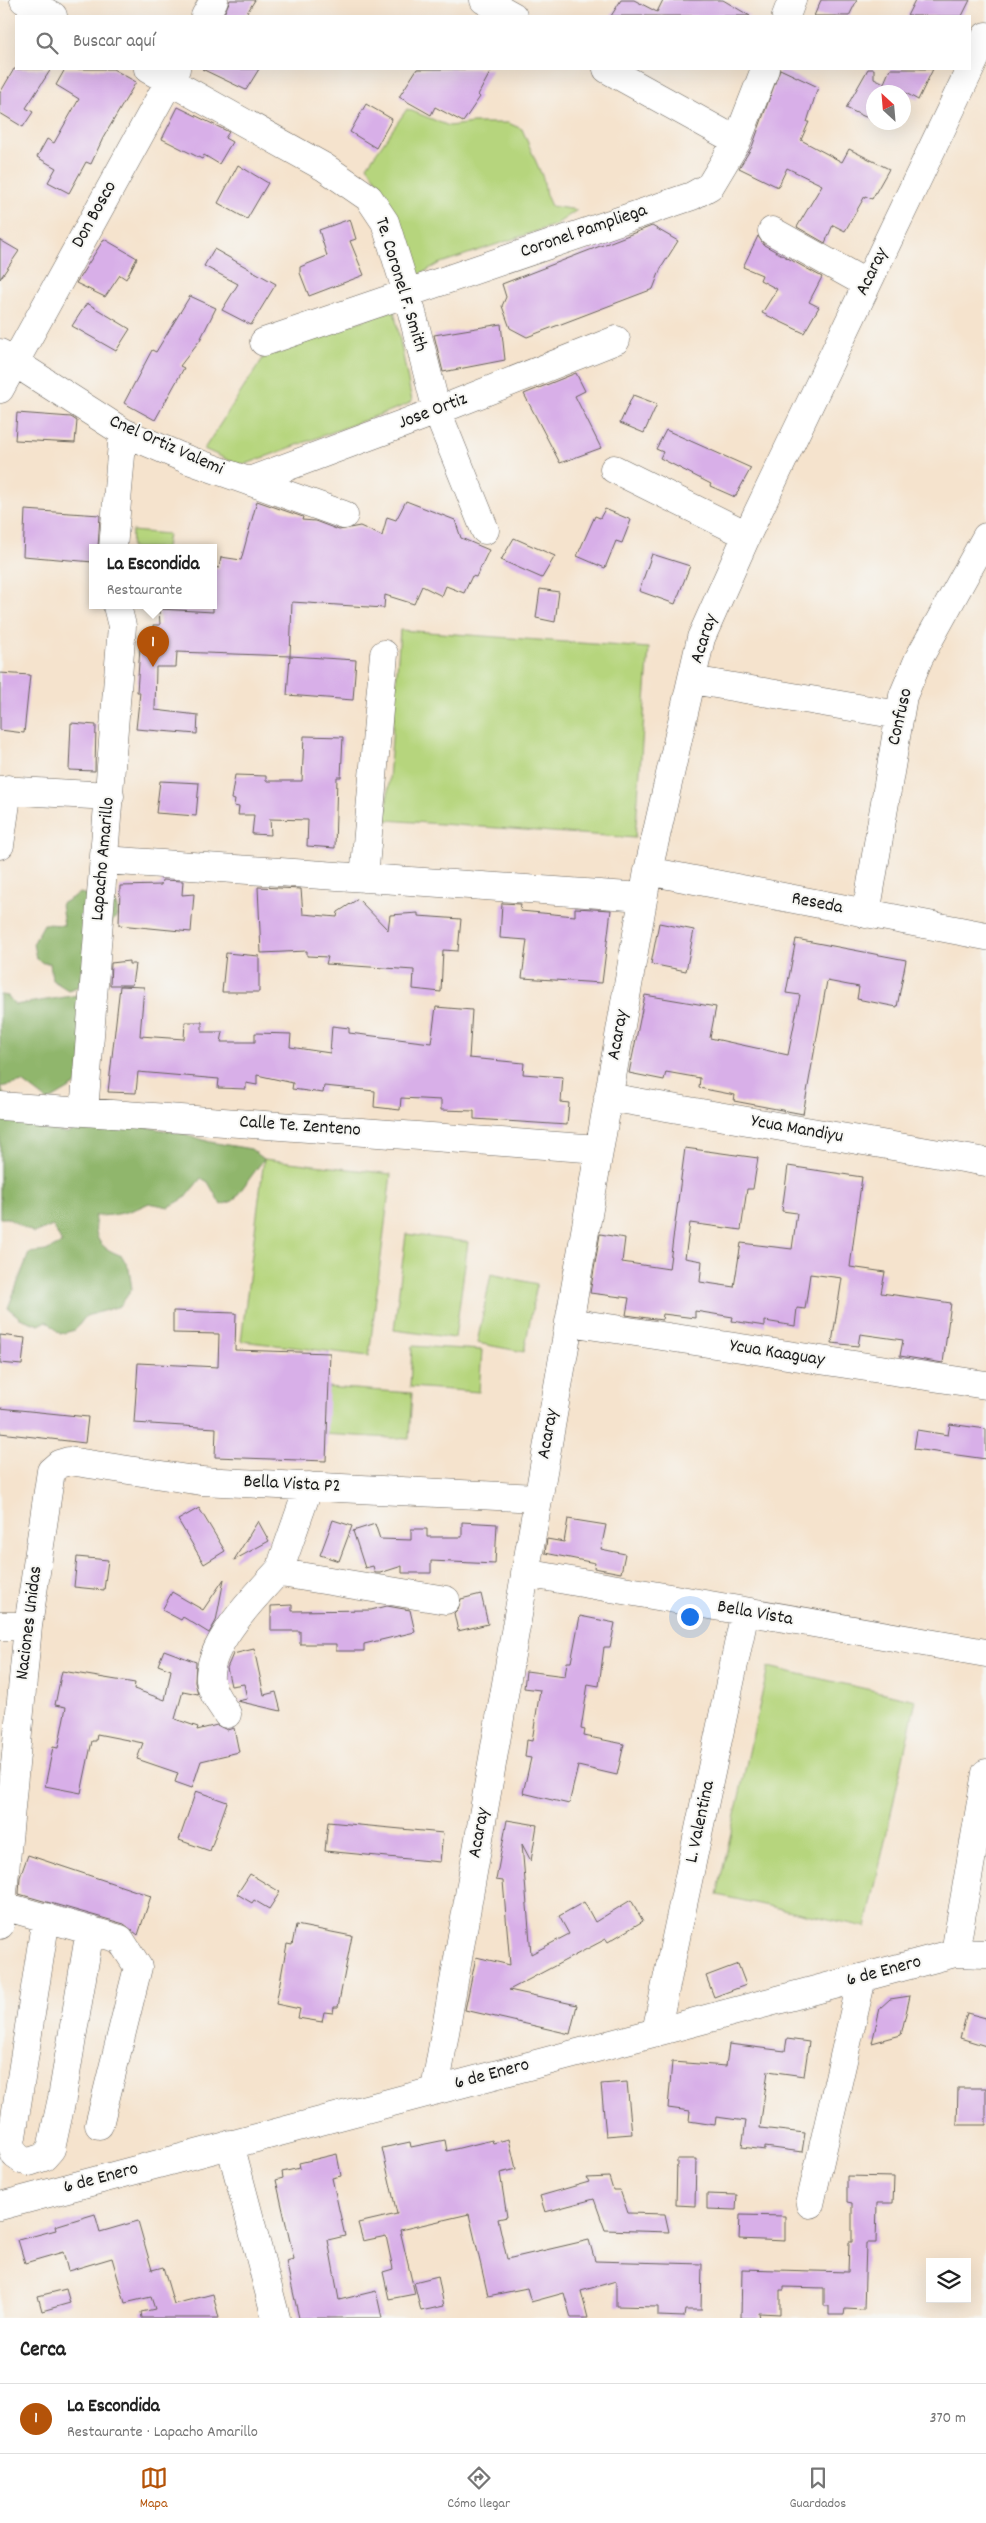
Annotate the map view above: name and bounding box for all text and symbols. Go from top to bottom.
search box [15,15,971,70]
icon: search [33,29,61,57]
text: Buscar aquí [73,29,155,56]
north arrow [866,85,911,130]
street label: Don Bosco [66,177,124,253]
street label: Coronel Pampliega [517,197,652,266]
street label: Te. Coronel F. Smith [367,214,433,356]
street label: Acaray [850,243,896,301]
street label: Jose Ortiz [395,387,471,437]
street label: Cnel Ortiz Valemi [104,409,228,484]
popup [89,544,217,609]
text: La Escondida [107,552,199,579]
text: Restaurante [107,579,182,602]
street label: Acaray [684,610,726,667]
pin: 1 [137,626,169,667]
street label: Confuso [881,686,921,748]
street label: Lapacho Amarillo [85,796,123,922]
street label: Reseda [789,886,846,922]
street label: Acaray [601,1007,637,1062]
street label: Calle Te. Zenteno [238,1109,362,1145]
street label: Ycua Mandiyu [749,1109,845,1151]
street label: Ycua Kaaguay [728,1333,827,1375]
street label: Acaray [531,1406,567,1461]
street label: Bella Vista P2 [243,1469,341,1501]
street label: Naciones Unidas [10,1564,50,1682]
street label: Bella Vista [715,1594,796,1634]
your location [677,1604,703,1630]
street label: L. Valentina [679,1777,723,1865]
street label: Acaray [462,1805,498,1860]
street label: 6 de Enero [844,1949,924,1995]
street label: 6 de Enero [452,2052,532,2098]
street label: 6 de Enero [61,2156,141,2202]
map controls [926,2258,971,2303]
button: layers [926,2258,971,2303]
text: Cerca [20,2336,66,2366]
text: La Escondida [67,2394,160,2421]
text: 1 [34,2407,38,2430]
text: 370 m [929,2407,966,2430]
text: Restaurante · Lapacho Amarillo [67,2421,258,2444]
tab: Mapa [140,2464,168,2514]
tab: Cómo llegar [447,2464,510,2514]
tab: Guardados [790,2464,846,2514]

